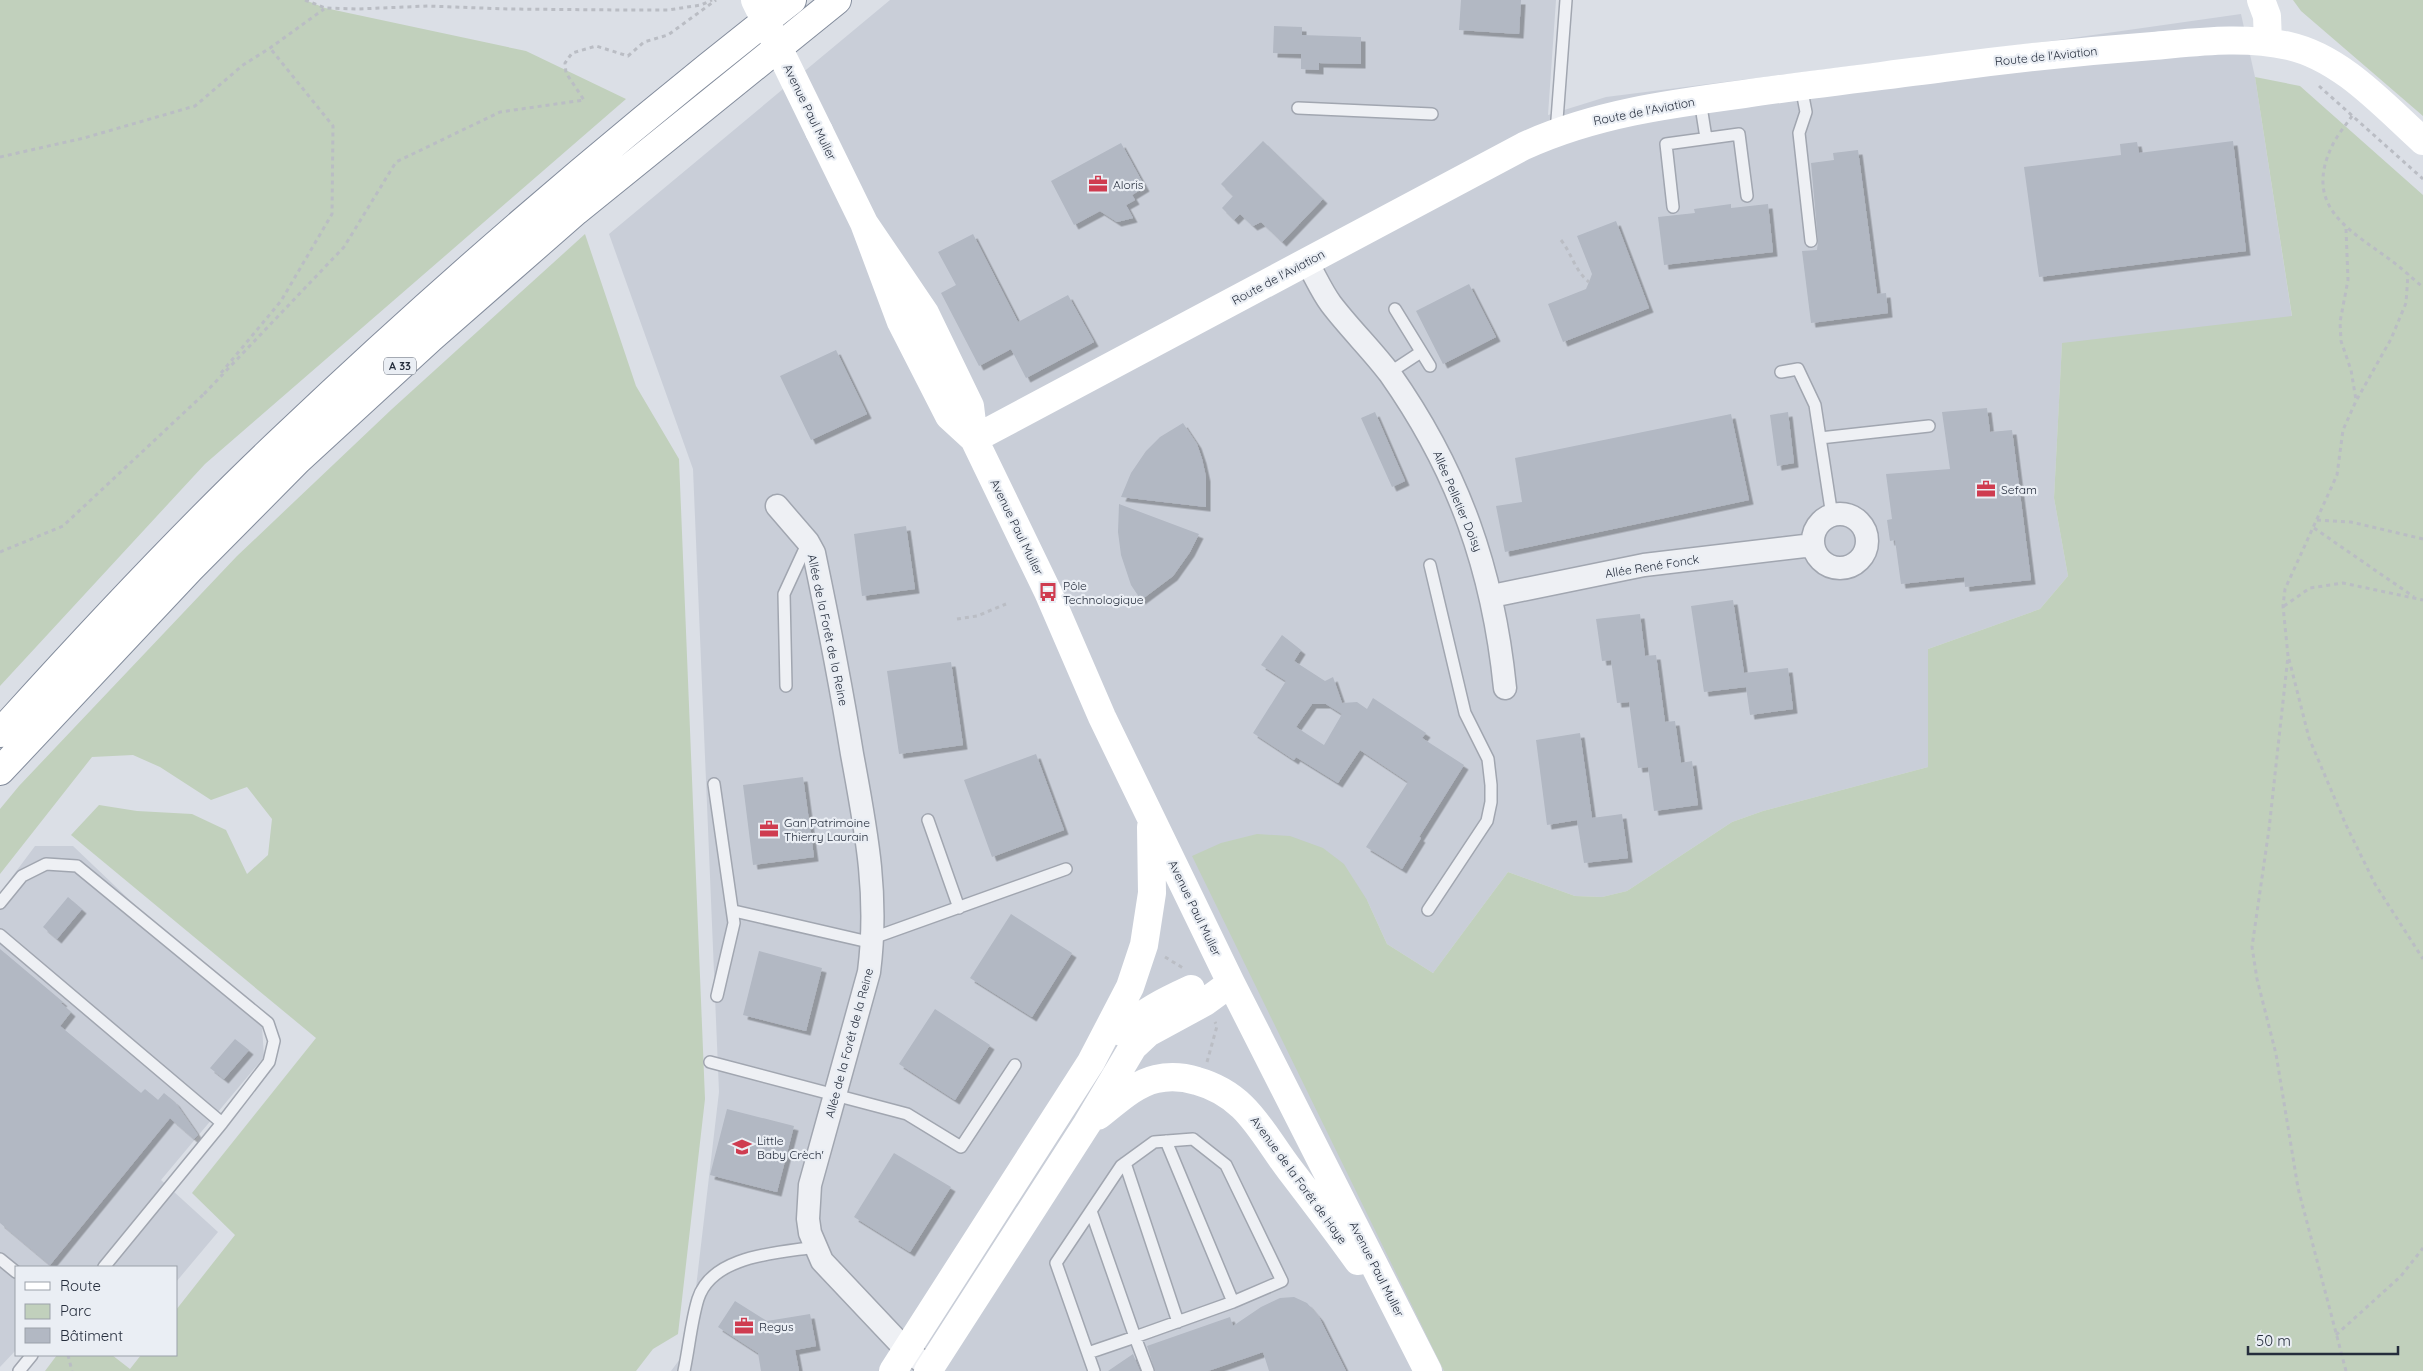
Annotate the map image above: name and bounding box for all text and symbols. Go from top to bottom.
street label: Route de l'Aviation [1994,43,2098,69]
street label: Avenue Paul Muller [780,62,840,163]
street label: Route de l'Aviation [1592,94,1696,128]
office icon: Aloris [1087,173,1109,195]
place label: Aloris [1113,177,1144,192]
street label: Route de l'Aviation [1229,246,1327,308]
road number: A 33 [384,358,416,374]
street label: Allée Pelletier Doisy [1430,448,1486,554]
street label: Avenue Paul Muller [987,477,1047,578]
office icon: Sefam [1975,478,1997,500]
place label: Sefam [2001,482,2037,497]
street label: Allée René Fonck [1604,551,1700,581]
street label: Allée de la Forêt de la Reine [805,553,851,707]
place label: Pôle Technologique [1063,578,1144,607]
bus stop icon: Pôle Technologique [1037,581,1059,603]
place label: Gan Patrimoine Thierry Laurain [784,815,870,844]
office icon: Gan Patrimoine Thierry Laurain [758,818,780,840]
street label: Avenue Paul Muller [1165,858,1225,959]
street label: Allée de la Forêt de la Reine [822,966,876,1120]
street label: Avenue de la Forêt de Haye [1248,1113,1350,1247]
place label: Little Baby Crèch' [757,1133,824,1162]
school or university icon: Little Baby Crèch' [731,1136,753,1158]
street label: Avenue Paul Muller [1346,1219,1408,1320]
legend [15,1266,178,1356]
text: Route [60,1276,101,1295]
text: Parc [60,1301,91,1320]
office icon: Regus [733,1315,755,1337]
place label: Regus [759,1319,794,1334]
scale bar [2248,1324,2398,1356]
text: Bâtiment [60,1326,123,1345]
text: 50 m [2256,1331,2291,1350]

